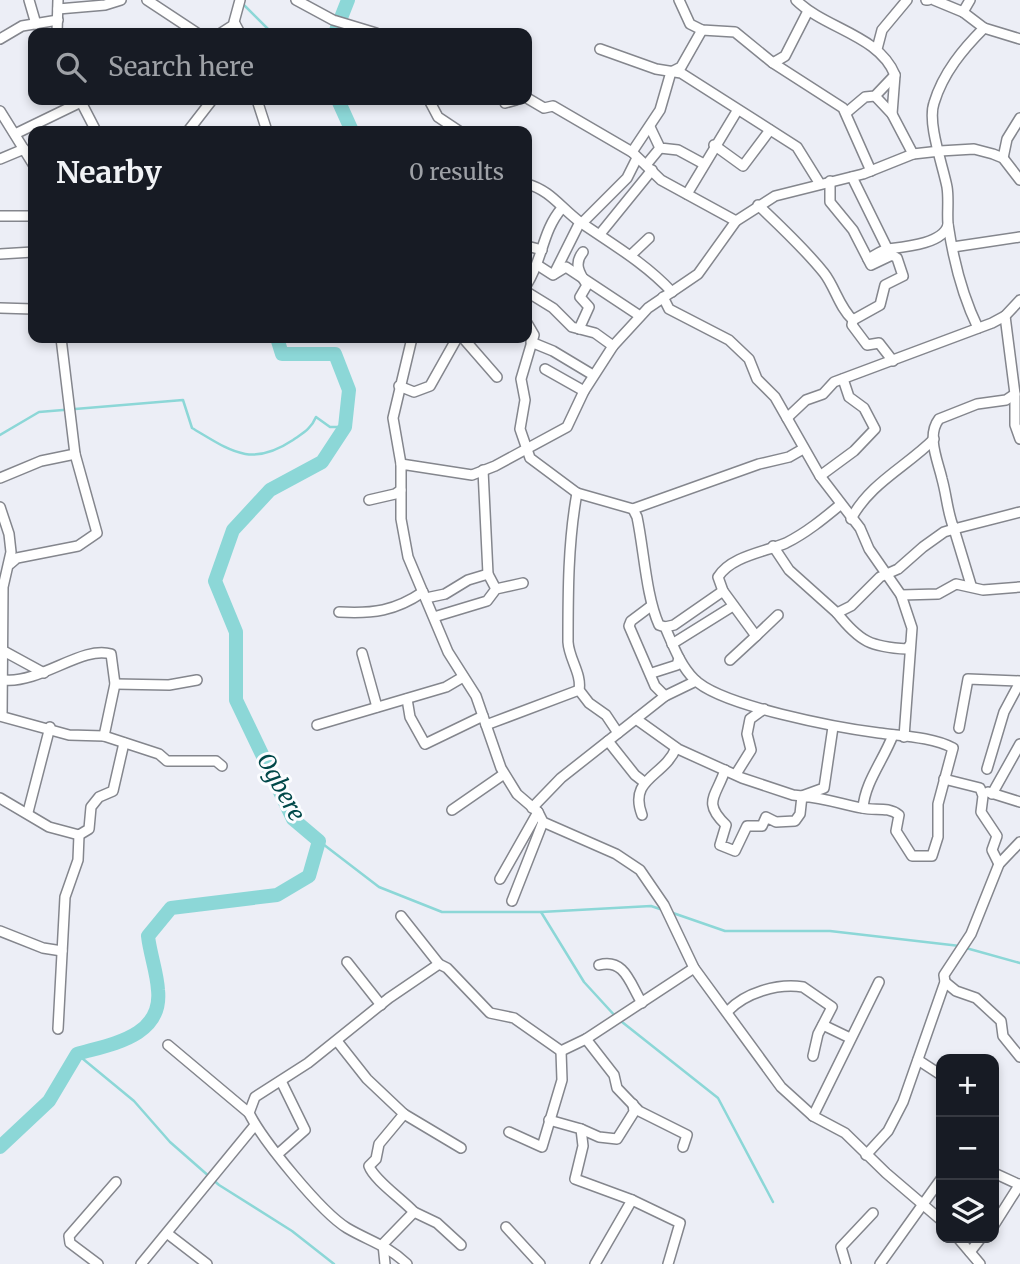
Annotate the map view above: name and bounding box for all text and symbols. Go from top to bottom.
search box [28,28,532,105]
icon: search [52,48,90,86]
text: Search here [108,50,254,83]
text: Nearby [56,153,162,191]
text: 0 results [409,157,504,186]
water label: Ogbere [251,748,312,826]
map controls [936,1054,999,1243]
button: + [936,1054,999,1117]
button: − [936,1117,999,1180]
button: layers [936,1180,999,1243]

